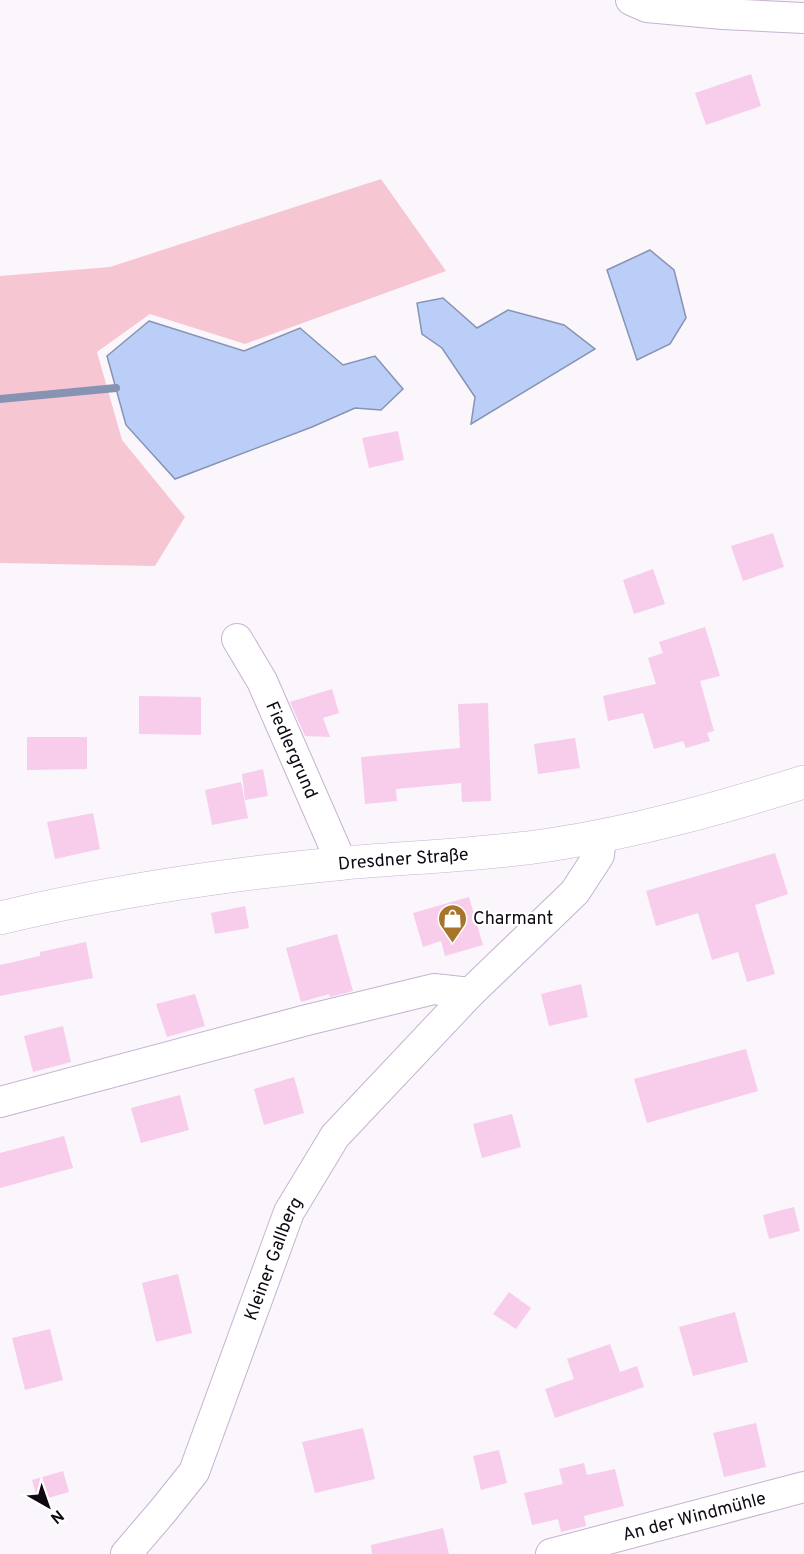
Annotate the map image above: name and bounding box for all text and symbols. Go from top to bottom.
street label: Fiedlergrund [259,698,322,803]
street label: Dresdner Straße [337,844,469,877]
shop icon: Charmant [436,902,468,944]
place label: Charmant [473,908,553,931]
street label: Kleiner Gallberg [240,1193,308,1324]
north arrow [18,1476,78,1536]
street label: An der Windmühle [620,1488,769,1548]
text: N [46,1505,67,1527]

